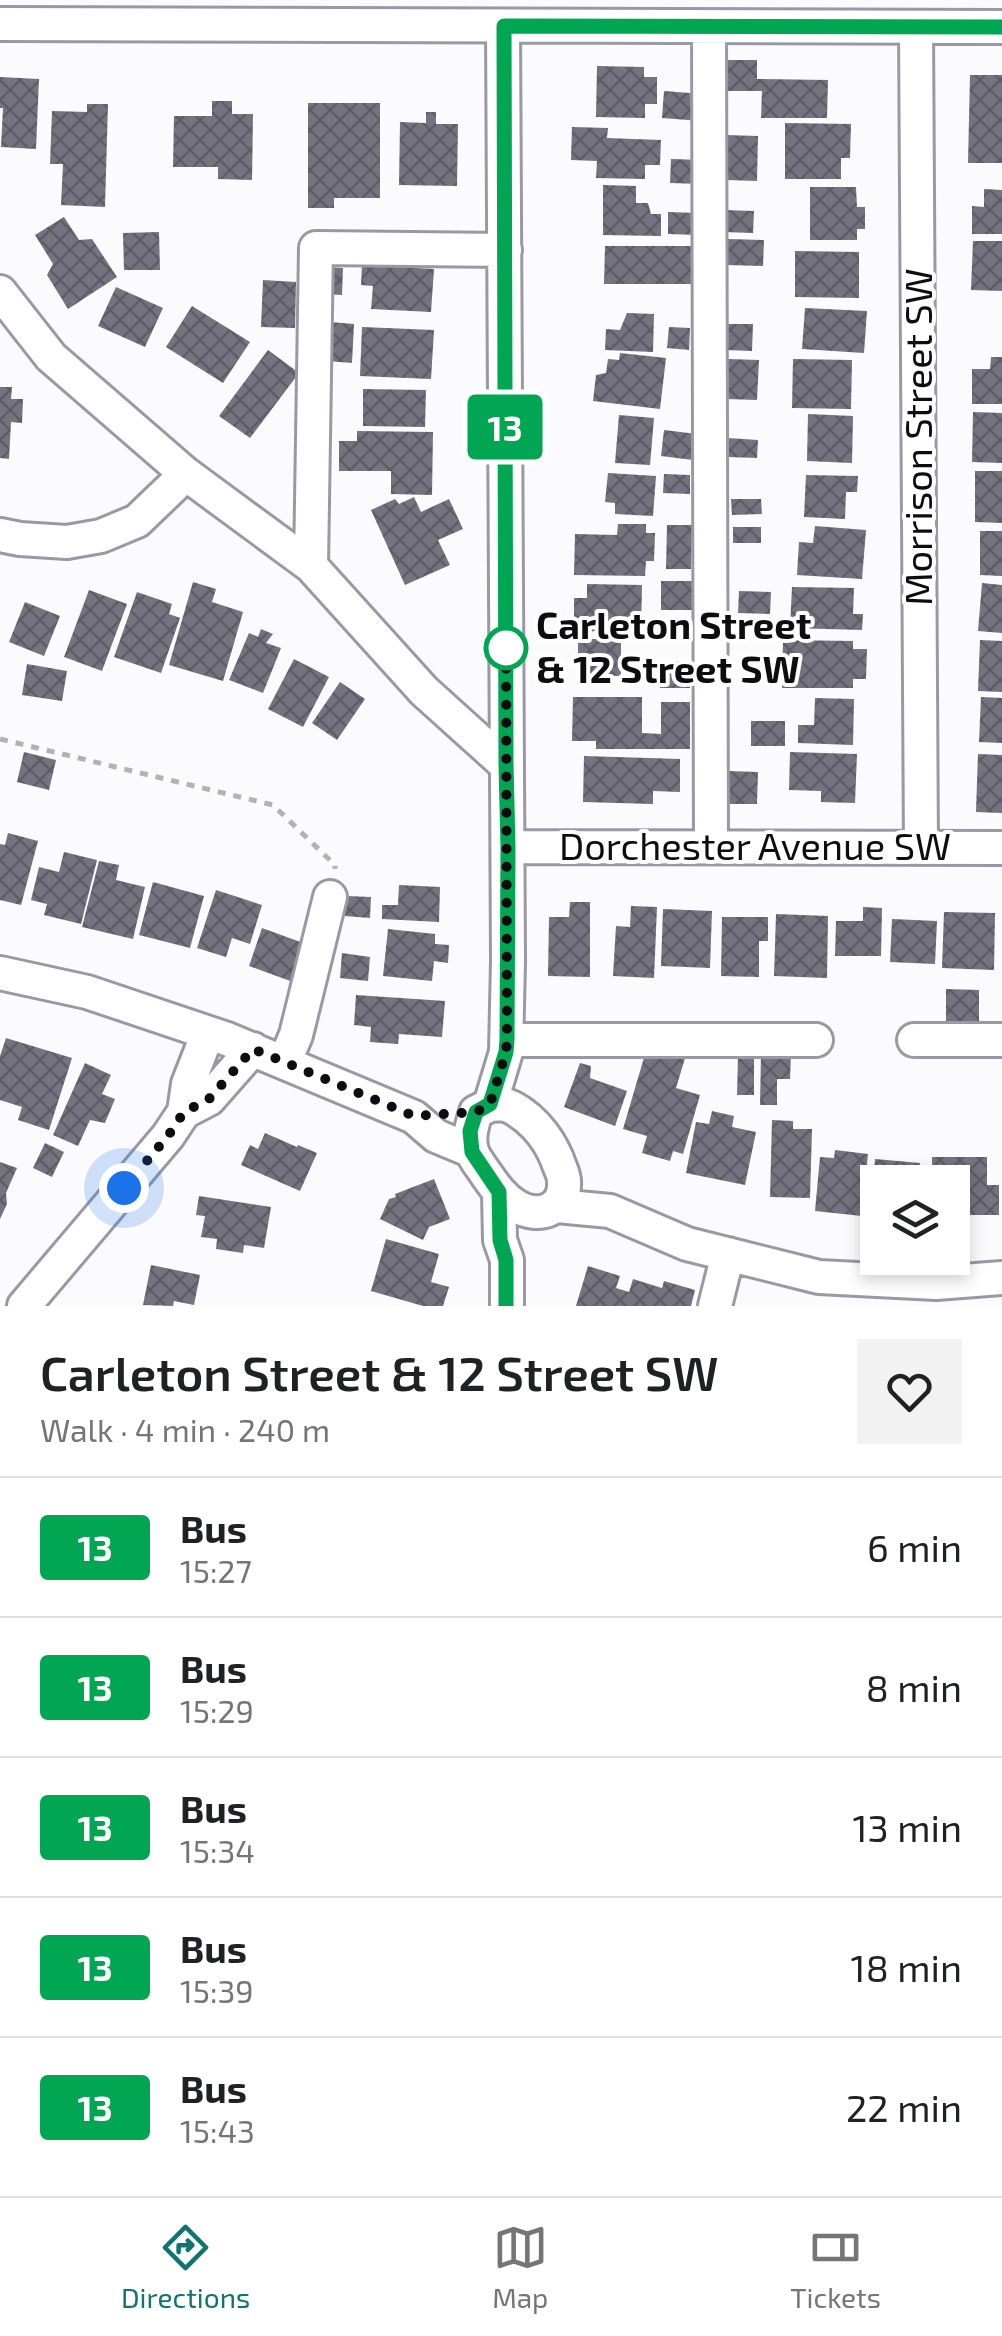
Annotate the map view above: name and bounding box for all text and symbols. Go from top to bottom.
street label: Morrison Street SW [894,268,940,606]
line badge: 13 [460,394,550,460]
text: 13 [488,406,522,448]
place label: Carleton Street & 12 Street SW [536,601,811,691]
marker: Carleton Street & 12 Street SW [485,627,527,669]
street label: Dorchester Avenue SW [559,822,951,868]
your location [99,1163,149,1213]
map controls [860,1165,970,1275]
button: layers [860,1165,970,1275]
button: heart [857,1339,962,1444]
text: Carleton Street & 12 Street SW [40,1343,719,1401]
text: Walk · 4 min · 240 m [40,1410,330,1448]
text: Bus [180,1505,247,1551]
text: 6 min [867,1524,962,1570]
text: 13 [78,1526,112,1568]
text: 15:27 [180,1551,252,1589]
text: Bus [180,1645,247,1691]
text: 8 min [866,1664,962,1710]
text: 13 [78,1666,112,1708]
text: 15:29 [180,1691,254,1729]
text: Bus [180,1785,247,1831]
text: 13 min [852,1804,962,1850]
text: 13 [78,1806,112,1848]
text: 15:34 [180,1831,255,1869]
text: Bus [180,1925,247,1971]
text: 18 min [851,1944,962,1990]
text: 13 [78,1946,112,1988]
text: 15:39 [180,1971,254,2009]
text: Bus [180,2065,247,2111]
text: 22 min [846,2084,962,2130]
text: 13 [78,2086,112,2128]
text: 15:43 [180,2111,255,2149]
tab: Directions [121,2220,250,2314]
tab: Map [492,2220,548,2314]
tab: Tickets [790,2220,881,2314]

